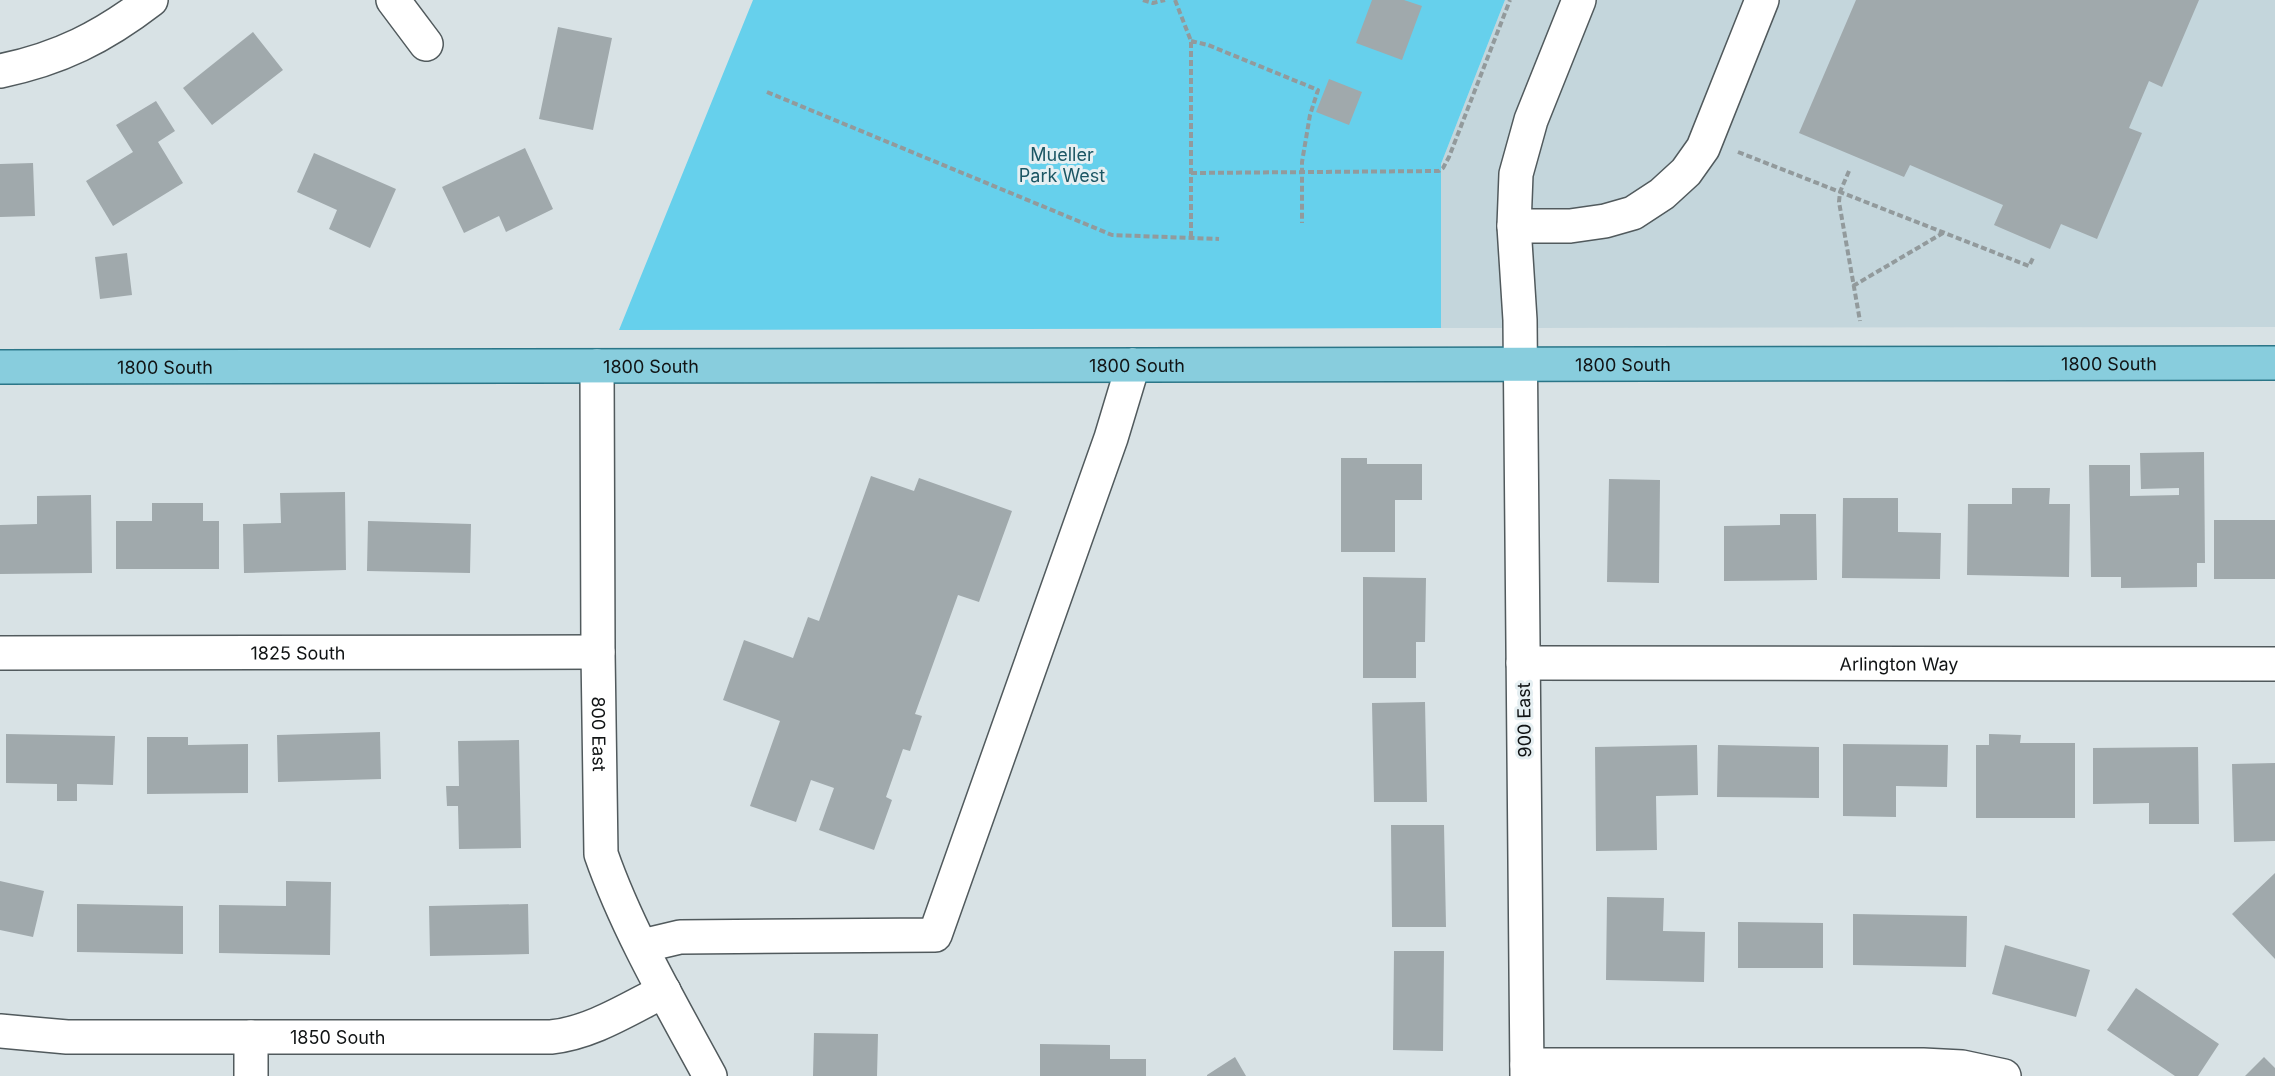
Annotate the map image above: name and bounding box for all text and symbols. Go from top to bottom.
park label: Mueller Park West [1019,144,1105,186]
street label: 1800 South [2061,353,2157,374]
street label: 1800 South [1089,354,1185,376]
street label: 1800 South [1575,354,1671,375]
street label: 1800 South [603,355,699,376]
street label: 1800 South [117,356,213,377]
street label: 1825 South [250,642,346,663]
street label: Arlington Way [1840,653,1958,674]
street label: 900 East [1513,682,1535,758]
street label: 800 East [588,696,610,772]
street label: 1850 South [290,1027,385,1048]

